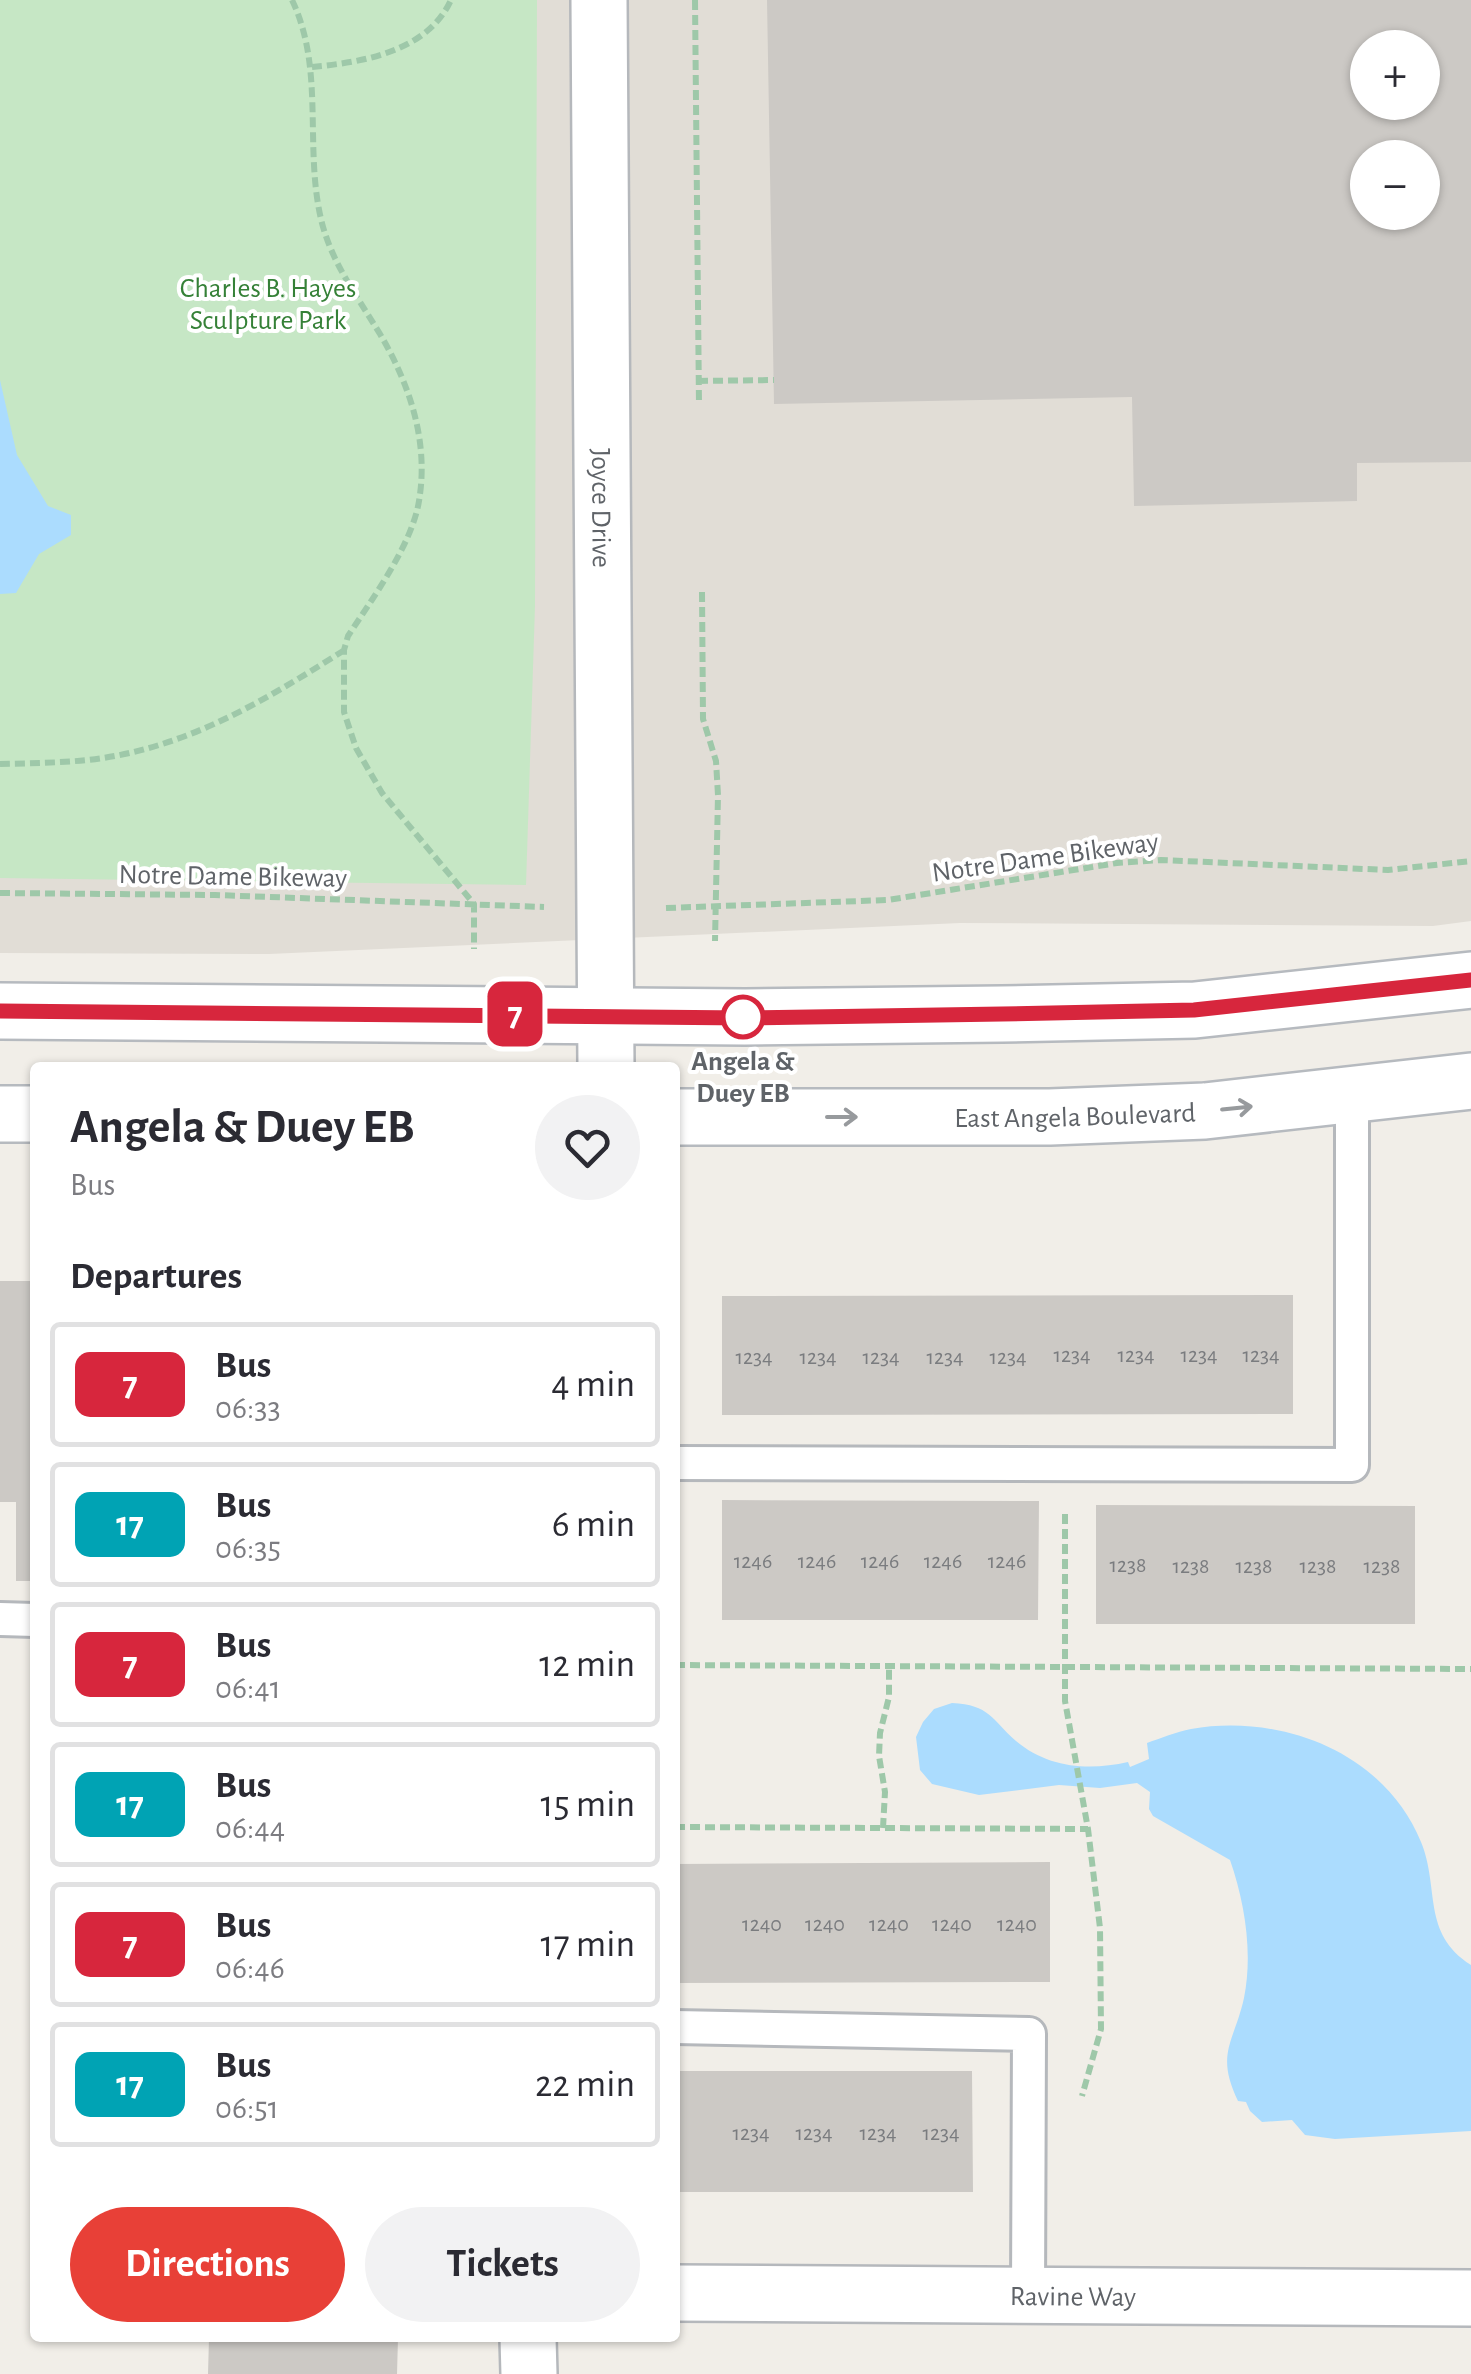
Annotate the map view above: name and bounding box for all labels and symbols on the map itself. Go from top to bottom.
park label: Charles B. Hayes Sculpture Park [180,275,356,335]
street label: Joyce Drive [586,448,615,568]
street label: Notre Dame Bikeway [930,828,1160,888]
street label: Notre Dame Bikeway [119,861,347,893]
line badge: 7 [482,982,548,1046]
marker: Angela & Duey EB [722,996,764,1038]
place label: Angela & Duey EB [691,1048,795,1108]
one-way arrow [1221,1098,1253,1117]
street label: East Angela Boulevard [954,1099,1196,1133]
one-way arrow [826,1108,858,1126]
house number: 1234 [1053,1344,1091,1366]
house number: 1234 [1117,1344,1155,1366]
house number: 1234 [1180,1344,1218,1366]
house number: 1234 [1242,1344,1280,1366]
house number: 1234 [735,1346,773,1368]
house number: 1234 [799,1346,837,1368]
house number: 1234 [862,1346,900,1368]
house number: 1234 [926,1346,964,1368]
house number: 1234 [989,1346,1027,1368]
house number: 1246 [734,1550,772,1572]
house number: 1246 [798,1550,836,1572]
house number: 1246 [861,1550,899,1572]
house number: 1246 [924,1550,962,1572]
house number: 1246 [988,1550,1026,1572]
house number: 1238 [1109,1554,1147,1576]
house number: 1238 [1172,1555,1210,1577]
house number: 1238 [1235,1555,1273,1577]
house number: 1238 [1299,1555,1337,1577]
house number: 1238 [1363,1555,1401,1577]
house number: 1240 [742,1913,782,1935]
house number: 1240 [805,1913,845,1935]
house number: 1240 [869,1913,909,1935]
house number: 1240 [932,1913,972,1935]
house number: 1240 [997,1913,1037,1935]
house number: 1234 [732,2122,770,2144]
house number: 1234 [795,2122,833,2144]
house number: 1234 [859,2122,897,2144]
house number: 1234 [922,2122,960,2144]
street label: Ravine Way [1010,2283,1136,2312]

